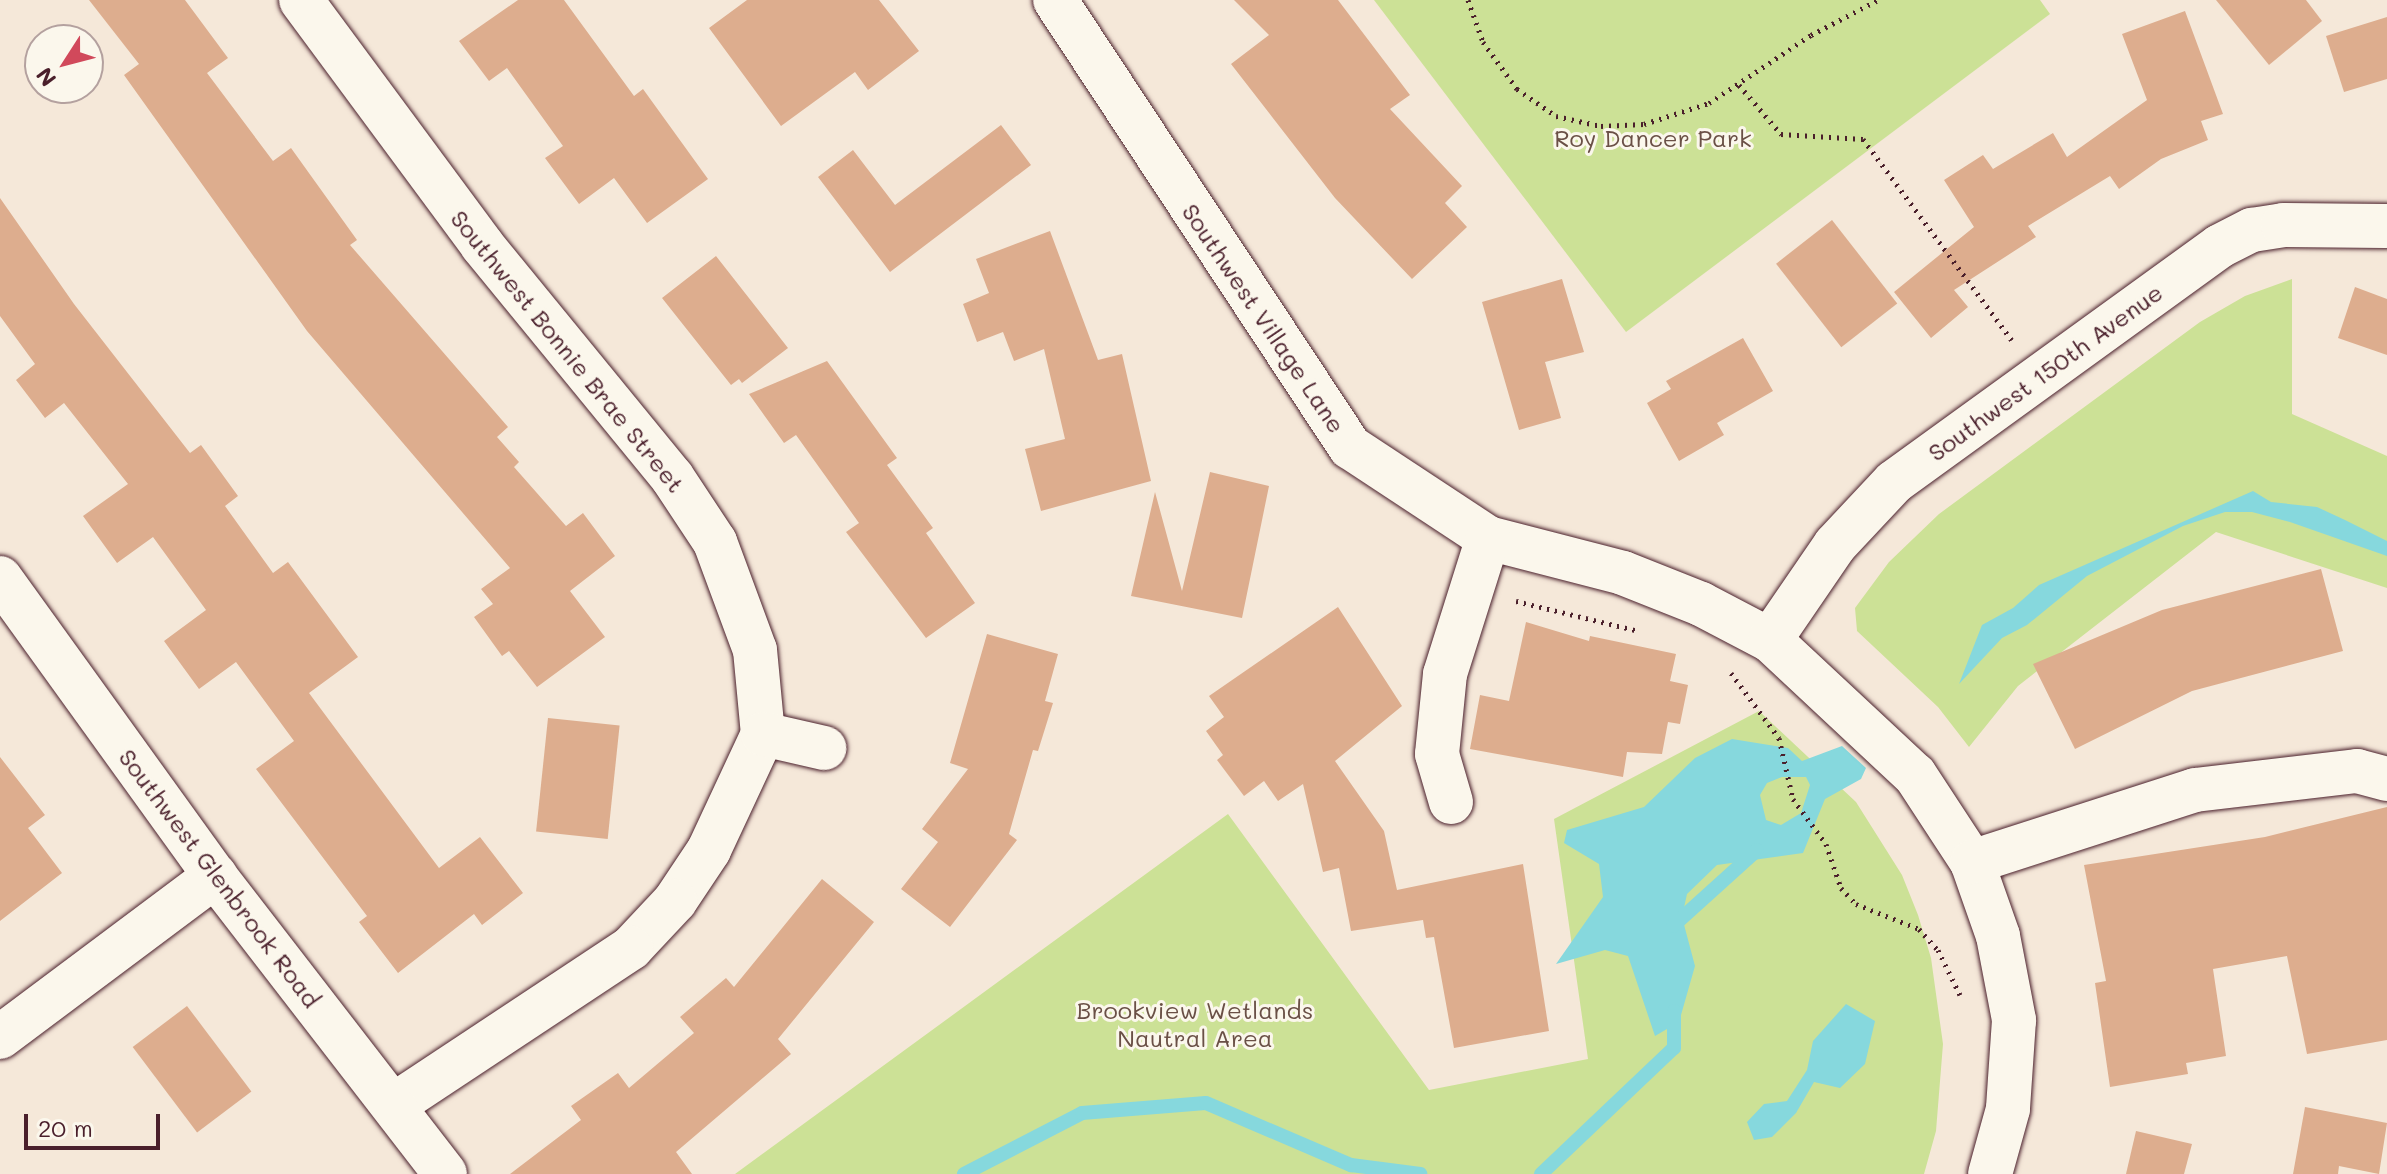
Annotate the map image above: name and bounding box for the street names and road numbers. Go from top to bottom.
street label: Southwest Village Lane [1176,198,1352,438]
street label: Southwest Bonnie Brae Street [445,204,691,498]
street label: Southwest 150th Avenue [1922,277,2168,467]
street label: Southwest Glenbrook Road [113,743,327,1013]

